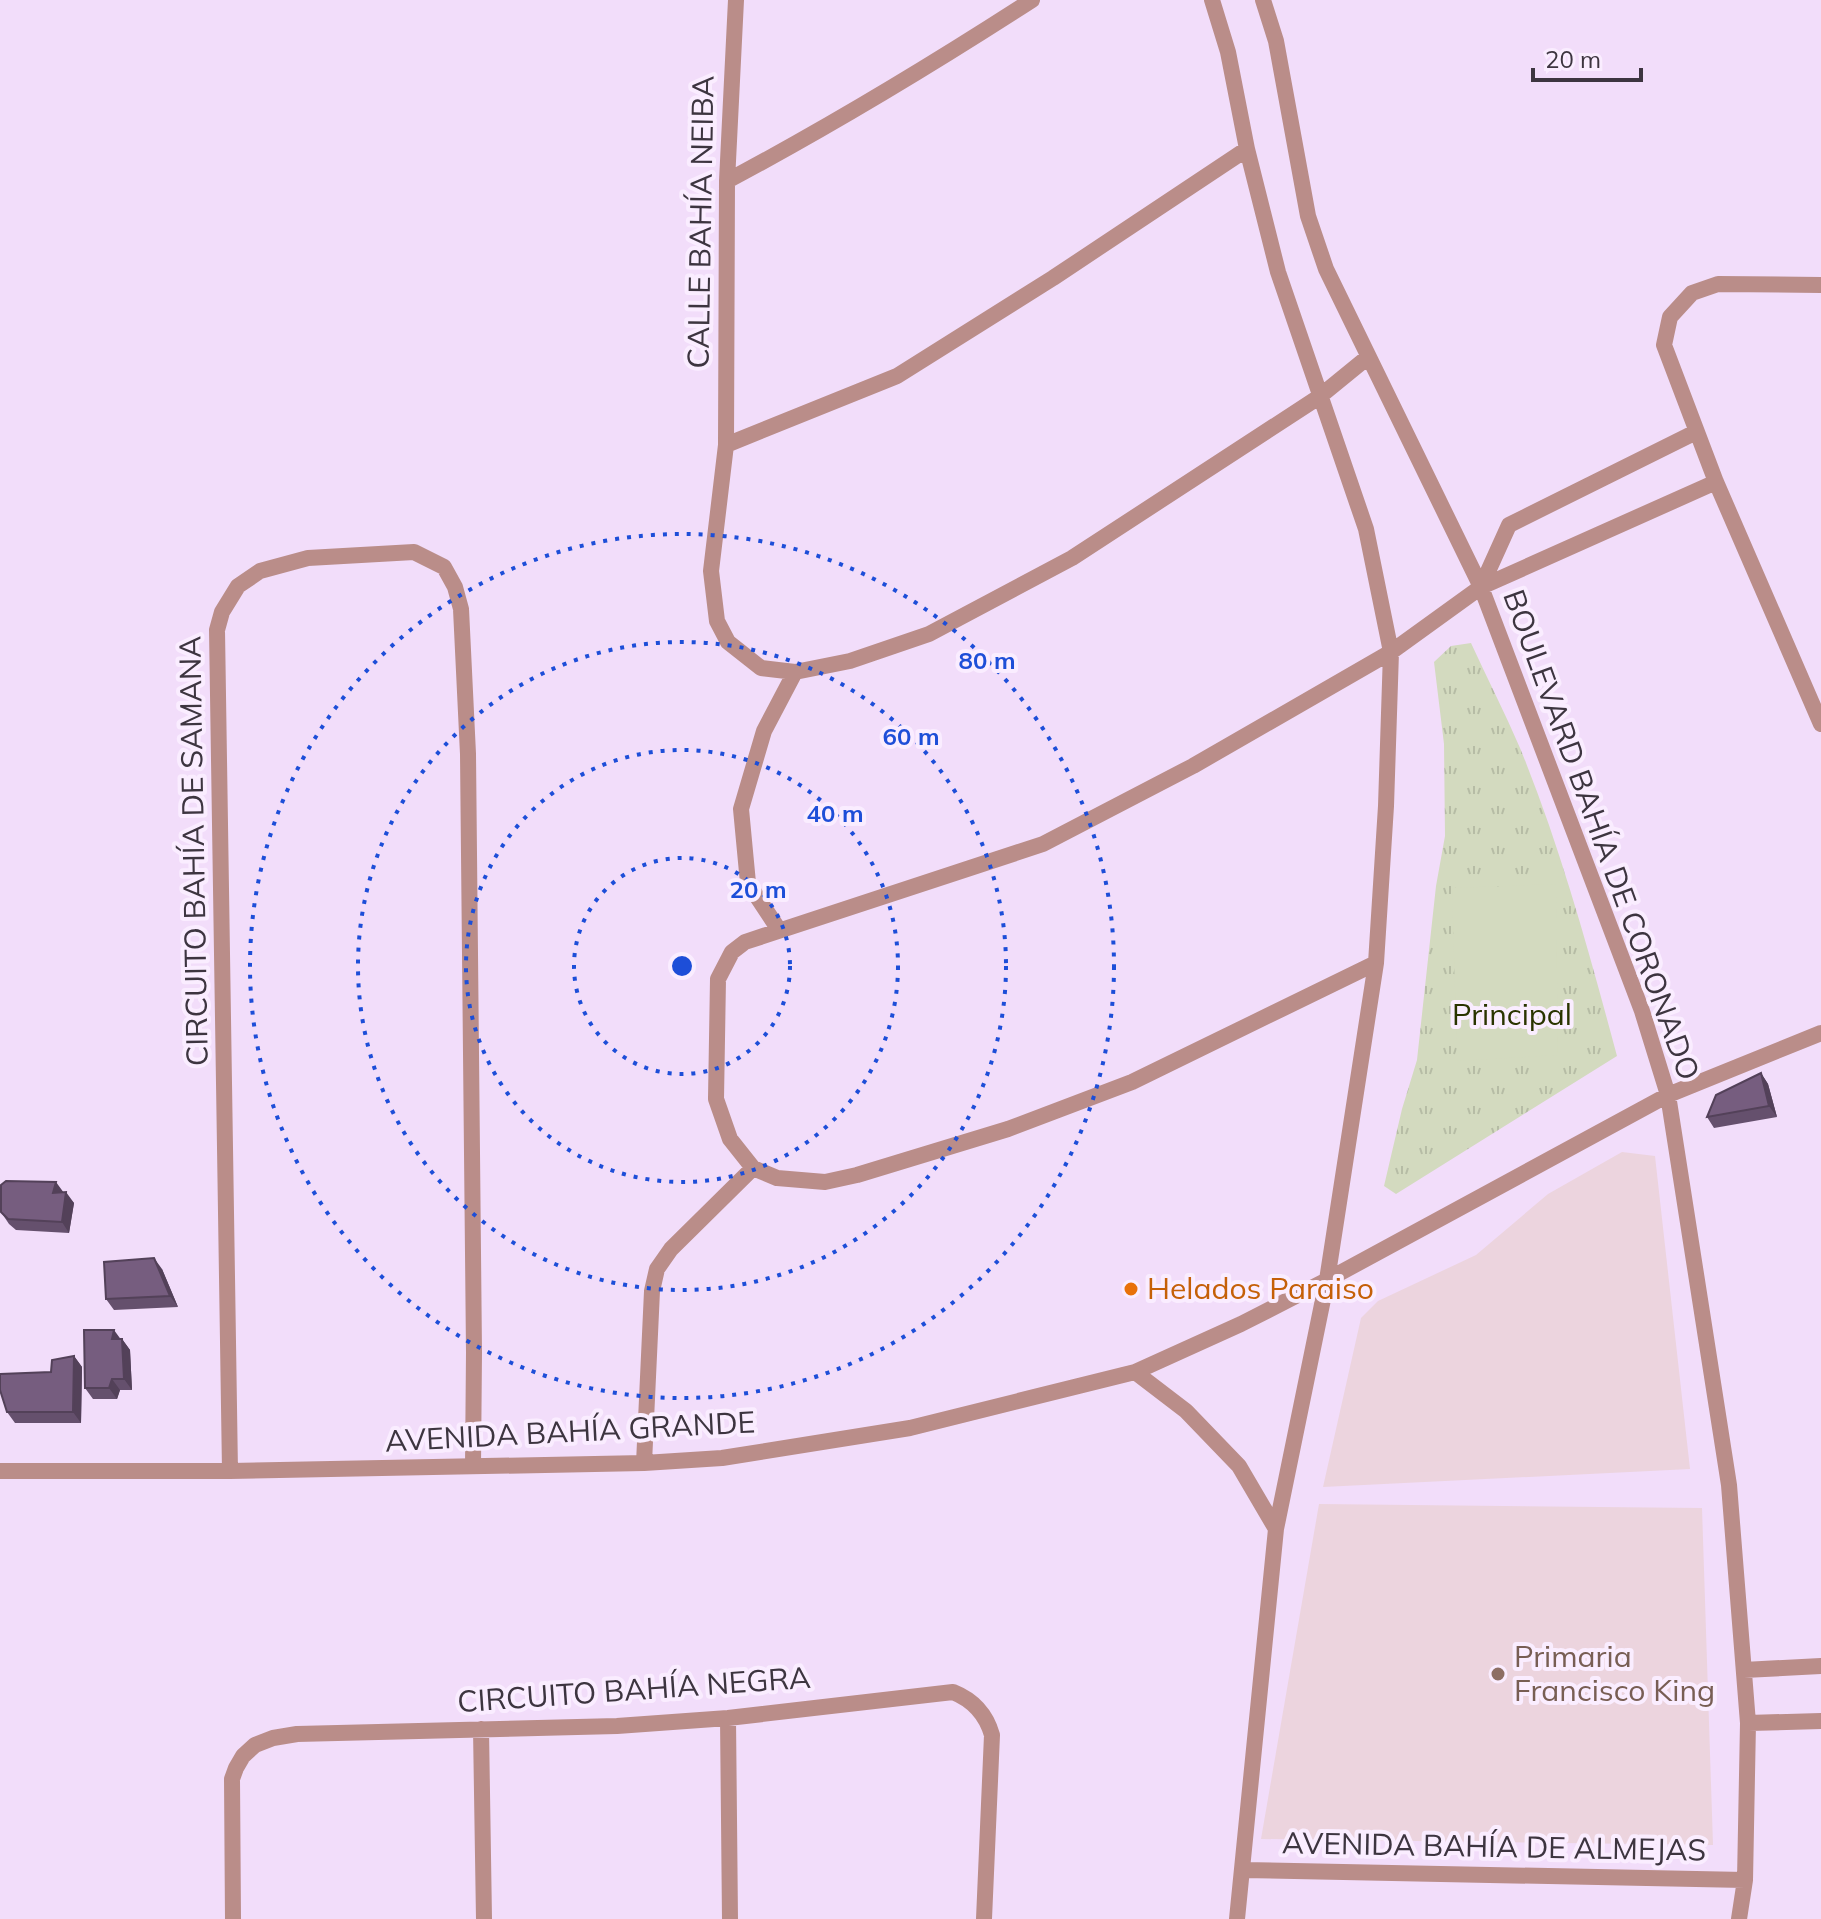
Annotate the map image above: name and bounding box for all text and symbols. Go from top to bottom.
scale bar [1533,32,1641,82]
text: 20 m [1545,44,1601,74]
street label: CALLE BAHÍA NEIBA [678,75,722,369]
street label: BOULEVARD BAHÍA DE CORONADO [1495,584,1709,1085]
street label: CIRCUITO BAHÍA DE SAMANA [170,635,216,1067]
text: 80 m [959,645,1015,675]
text: 60 m [883,721,939,751]
text: 40 m [807,798,863,828]
text: 20 m [730,874,786,904]
centre of rings [668,952,696,980]
park label: Principal [1452,995,1572,1033]
place label: Helados Paraiso [1147,1269,1374,1307]
marker: Helados Paraiso [1122,1280,1140,1298]
street label: AVENIDA BAHÍA GRANDE [384,1402,756,1460]
place label: Primaria Francisco King [1514,1637,1715,1709]
street label: CIRCUITO BAHÍA NEGRA [456,1658,812,1720]
marker: Primaria Francisco King [1489,1665,1507,1683]
street label: AVENIDA BAHÍA DE ALMEJAS [1282,1823,1706,1869]

